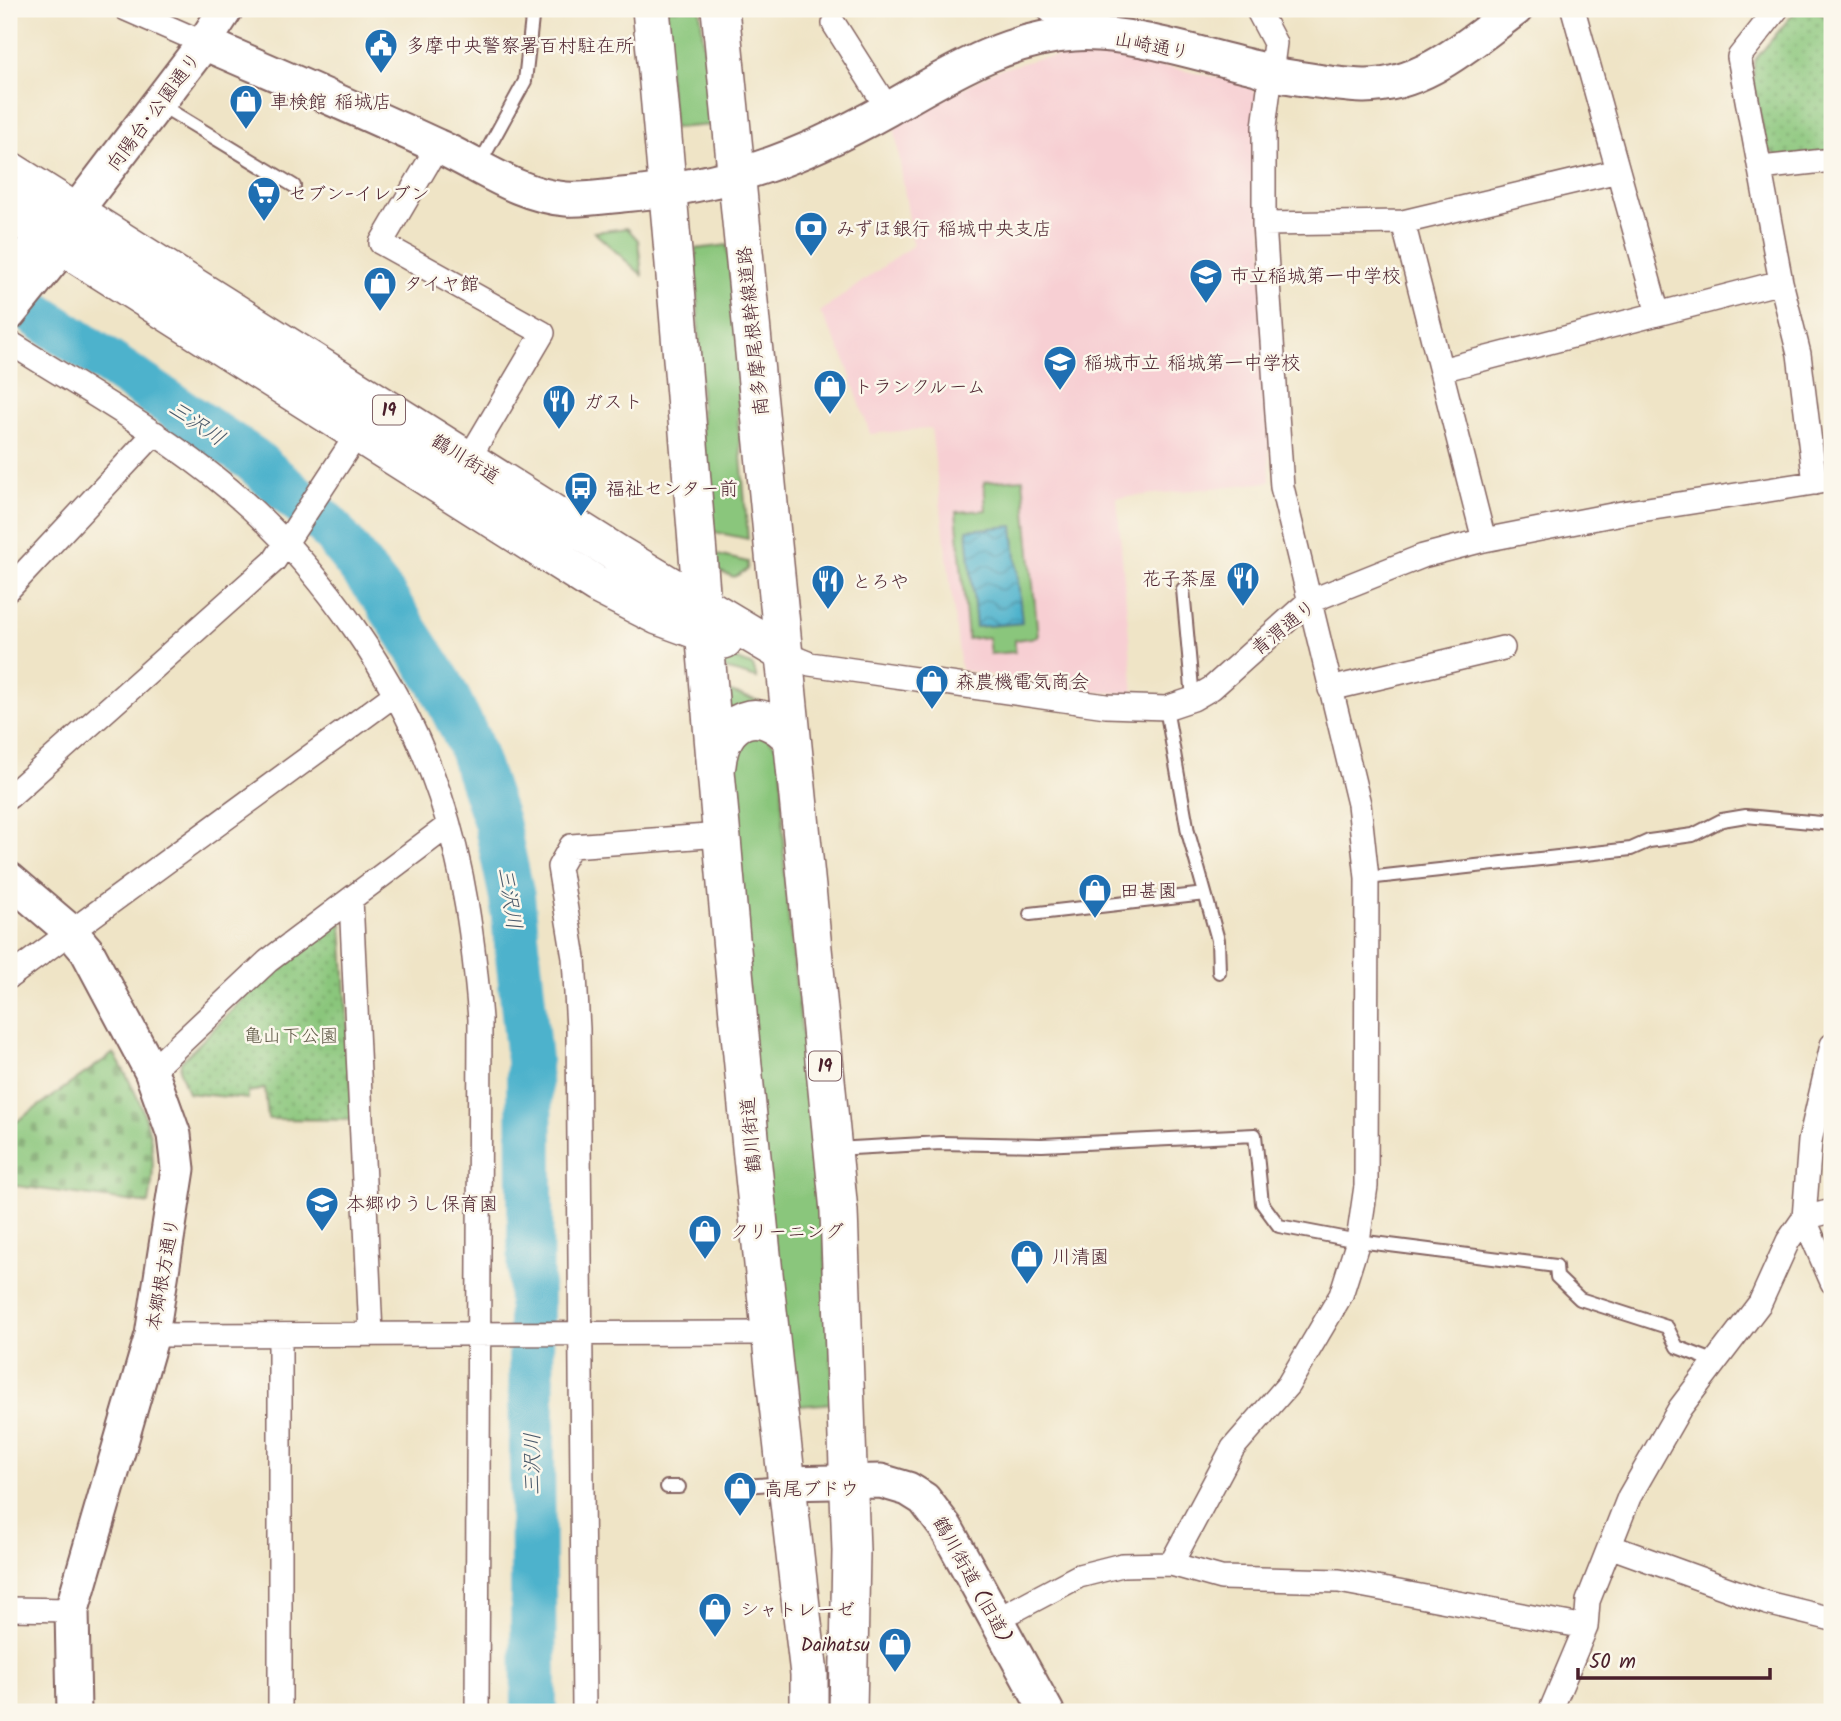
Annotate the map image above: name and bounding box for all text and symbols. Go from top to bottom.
street label: 山崎通り [1111,25,1192,69]
public building icon: 多摩中央警察署百村駐在所 [362,26,400,75]
place label: 多摩中央警察署百村駐在所 [406,32,634,62]
street label: 向陽台･公園通り [100,46,209,178]
shop icon: 車検館 稲城店 [227,82,265,131]
place label: 車検館 稲城店 [270,88,392,118]
supermarket icon: セブン-イレブン [245,174,283,223]
place label: セブン-イレブン [288,180,430,210]
bank icon: みずほ銀行 稲城中央支店 [792,209,830,258]
place label: みずほ銀行 稲城中央支店 [836,215,1052,245]
street label: 南多摩尾根幹線道路 [730,244,778,417]
school or university icon: 市立稲城第一中学校 [1187,256,1225,305]
place label: 市立稲城第一中学校 [1230,262,1401,292]
shop icon: タイヤ館 [361,264,399,313]
place label: タイヤ館 [404,270,479,300]
school or university icon: 稲城市立 稲城第一中学校 [1041,343,1079,392]
place label: 稲城市立 稲城第一中学校 [1084,349,1301,379]
shop icon: トランクルーム [811,367,849,416]
place label: トランクルーム [854,373,986,403]
restaurant icon: ガスト [540,382,578,431]
place label: ガスト [584,388,643,418]
water label: 三沢川 [161,393,232,456]
road number: 19 [373,396,405,424]
street label: 鶴川街道 [425,427,505,493]
bus stop icon: 福祉センター前 [562,469,600,518]
place label: 福祉センター前 [606,475,738,505]
restaurant icon: 花子茶屋 [1224,559,1262,608]
restaurant icon: とろや [809,562,847,611]
place label: 花子茶屋 [1142,565,1218,595]
place label: とろや [852,568,909,598]
street label: 青渭通り [1245,593,1323,664]
shop icon: 森農機電気商会 [913,662,951,711]
place label: 森農機電気商会 [956,668,1089,698]
water label: 三沢川 [487,865,530,932]
shop icon: 田甚園 [1076,871,1114,920]
place label: 田甚園 [1120,877,1177,907]
park label: 亀山下公園 [243,1022,339,1052]
road number: 19 [809,1051,841,1080]
street label: 鶴川街道 [734,1096,770,1174]
school or university icon: 本郷ゆうし保育園 [303,1184,341,1233]
place label: 本郷ゆうし保育園 [346,1190,498,1220]
shop icon: クリーニング [686,1212,724,1261]
street label: 本郷根方通り [139,1216,189,1333]
place label: クリーニング [730,1218,844,1248]
shop icon: 川清園 [1008,1237,1046,1286]
place label: 川清園 [1052,1243,1109,1273]
water label: 三沢川 [517,1433,550,1496]
shop icon: 高尾ブドウ [721,1469,759,1518]
place label: 高尾ブドウ [764,1475,859,1505]
street label: 鶴川街道 (旧道) [924,1511,1018,1649]
shop icon: シャトレーゼ [696,1590,734,1639]
place label: シャトレーゼ [740,1596,855,1626]
shop icon: Daihatsu [876,1625,914,1674]
place label: Daihatsu [801,1631,870,1661]
scale bar [1578,1637,1771,1681]
text: 50 m [1589,1646,1636,1679]

